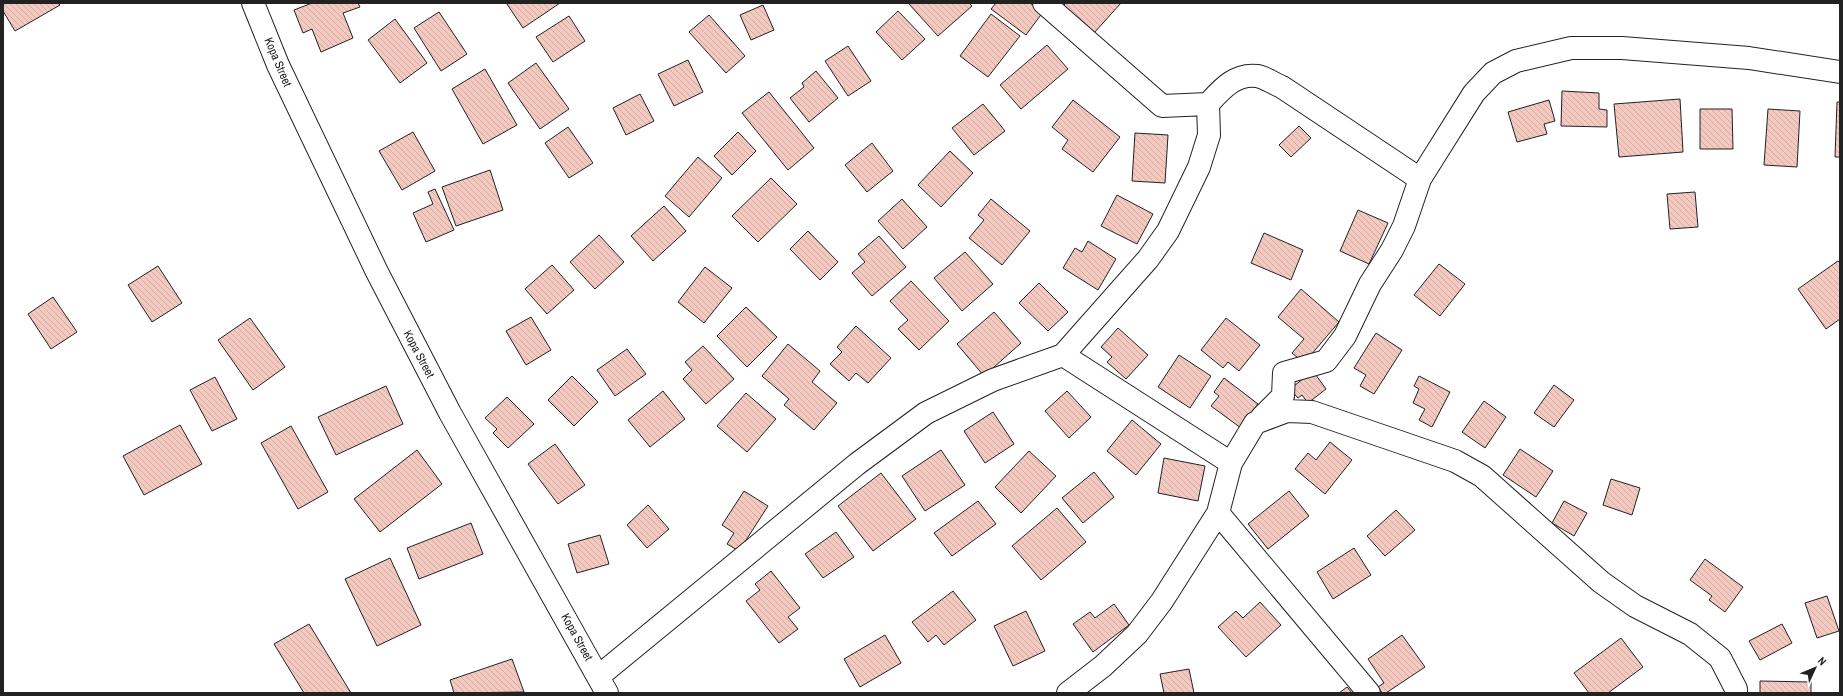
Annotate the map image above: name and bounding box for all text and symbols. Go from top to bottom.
street label: Kopa Street [260,35,296,89]
street label: Kopa Street [400,327,438,381]
street label: Kopa Street [557,610,597,664]
north arrow [1795,648,1835,688]
text: N [1815,654,1829,668]

